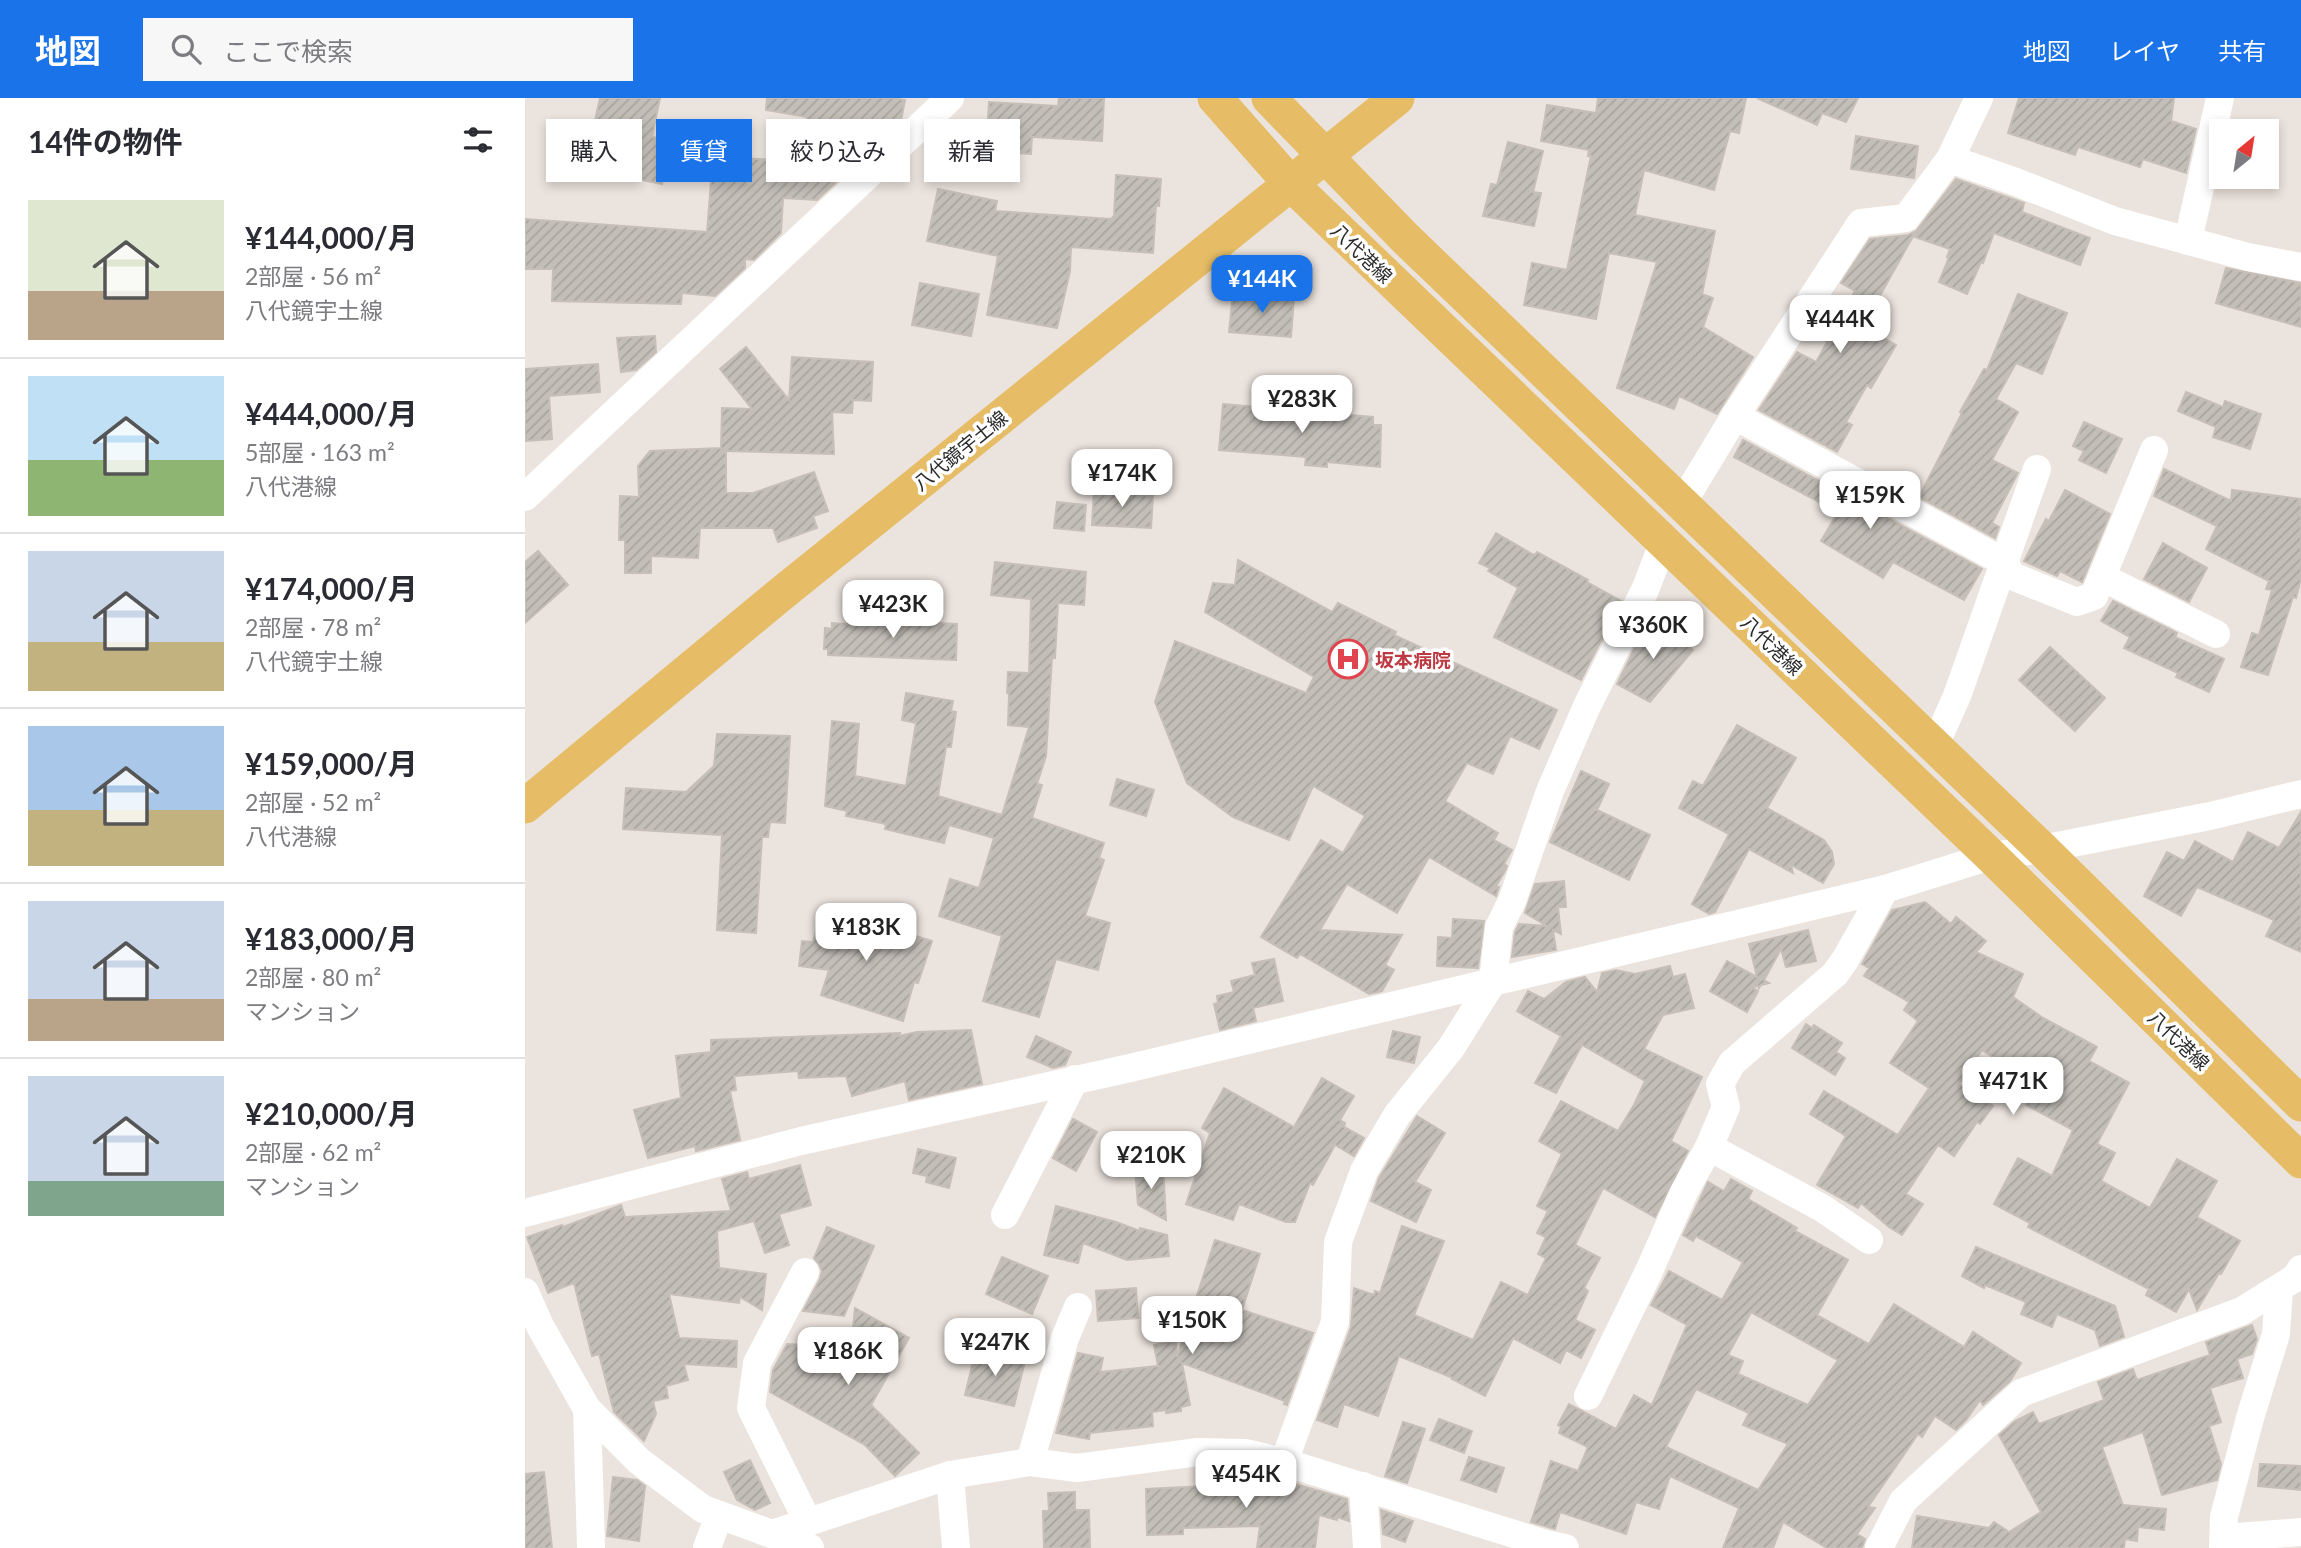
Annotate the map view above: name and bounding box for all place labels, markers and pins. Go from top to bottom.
pin: ¥144K [1213,256,1311,315]
pin: ¥444K [1791,296,1889,355]
pin: ¥283K [1253,376,1351,435]
pin: ¥174K [1073,450,1171,509]
pin: ¥159K [1821,472,1919,531]
pin: ¥423K [844,580,942,640]
pin: ¥360K [1604,602,1702,661]
hospital icon: 坂本病院 [1327,638,1369,680]
place label: 坂本病院 [1375,648,1451,671]
pin: ¥183K [817,904,915,963]
pin: ¥471K [1964,1058,2062,1117]
pin: ¥210K [1102,1132,1200,1191]
pin: ¥150K [1143,1296,1241,1356]
pin: ¥247K [946,1318,1044,1378]
pin: ¥186K [799,1328,897,1387]
pin: ¥454K [1197,1450,1295,1510]

